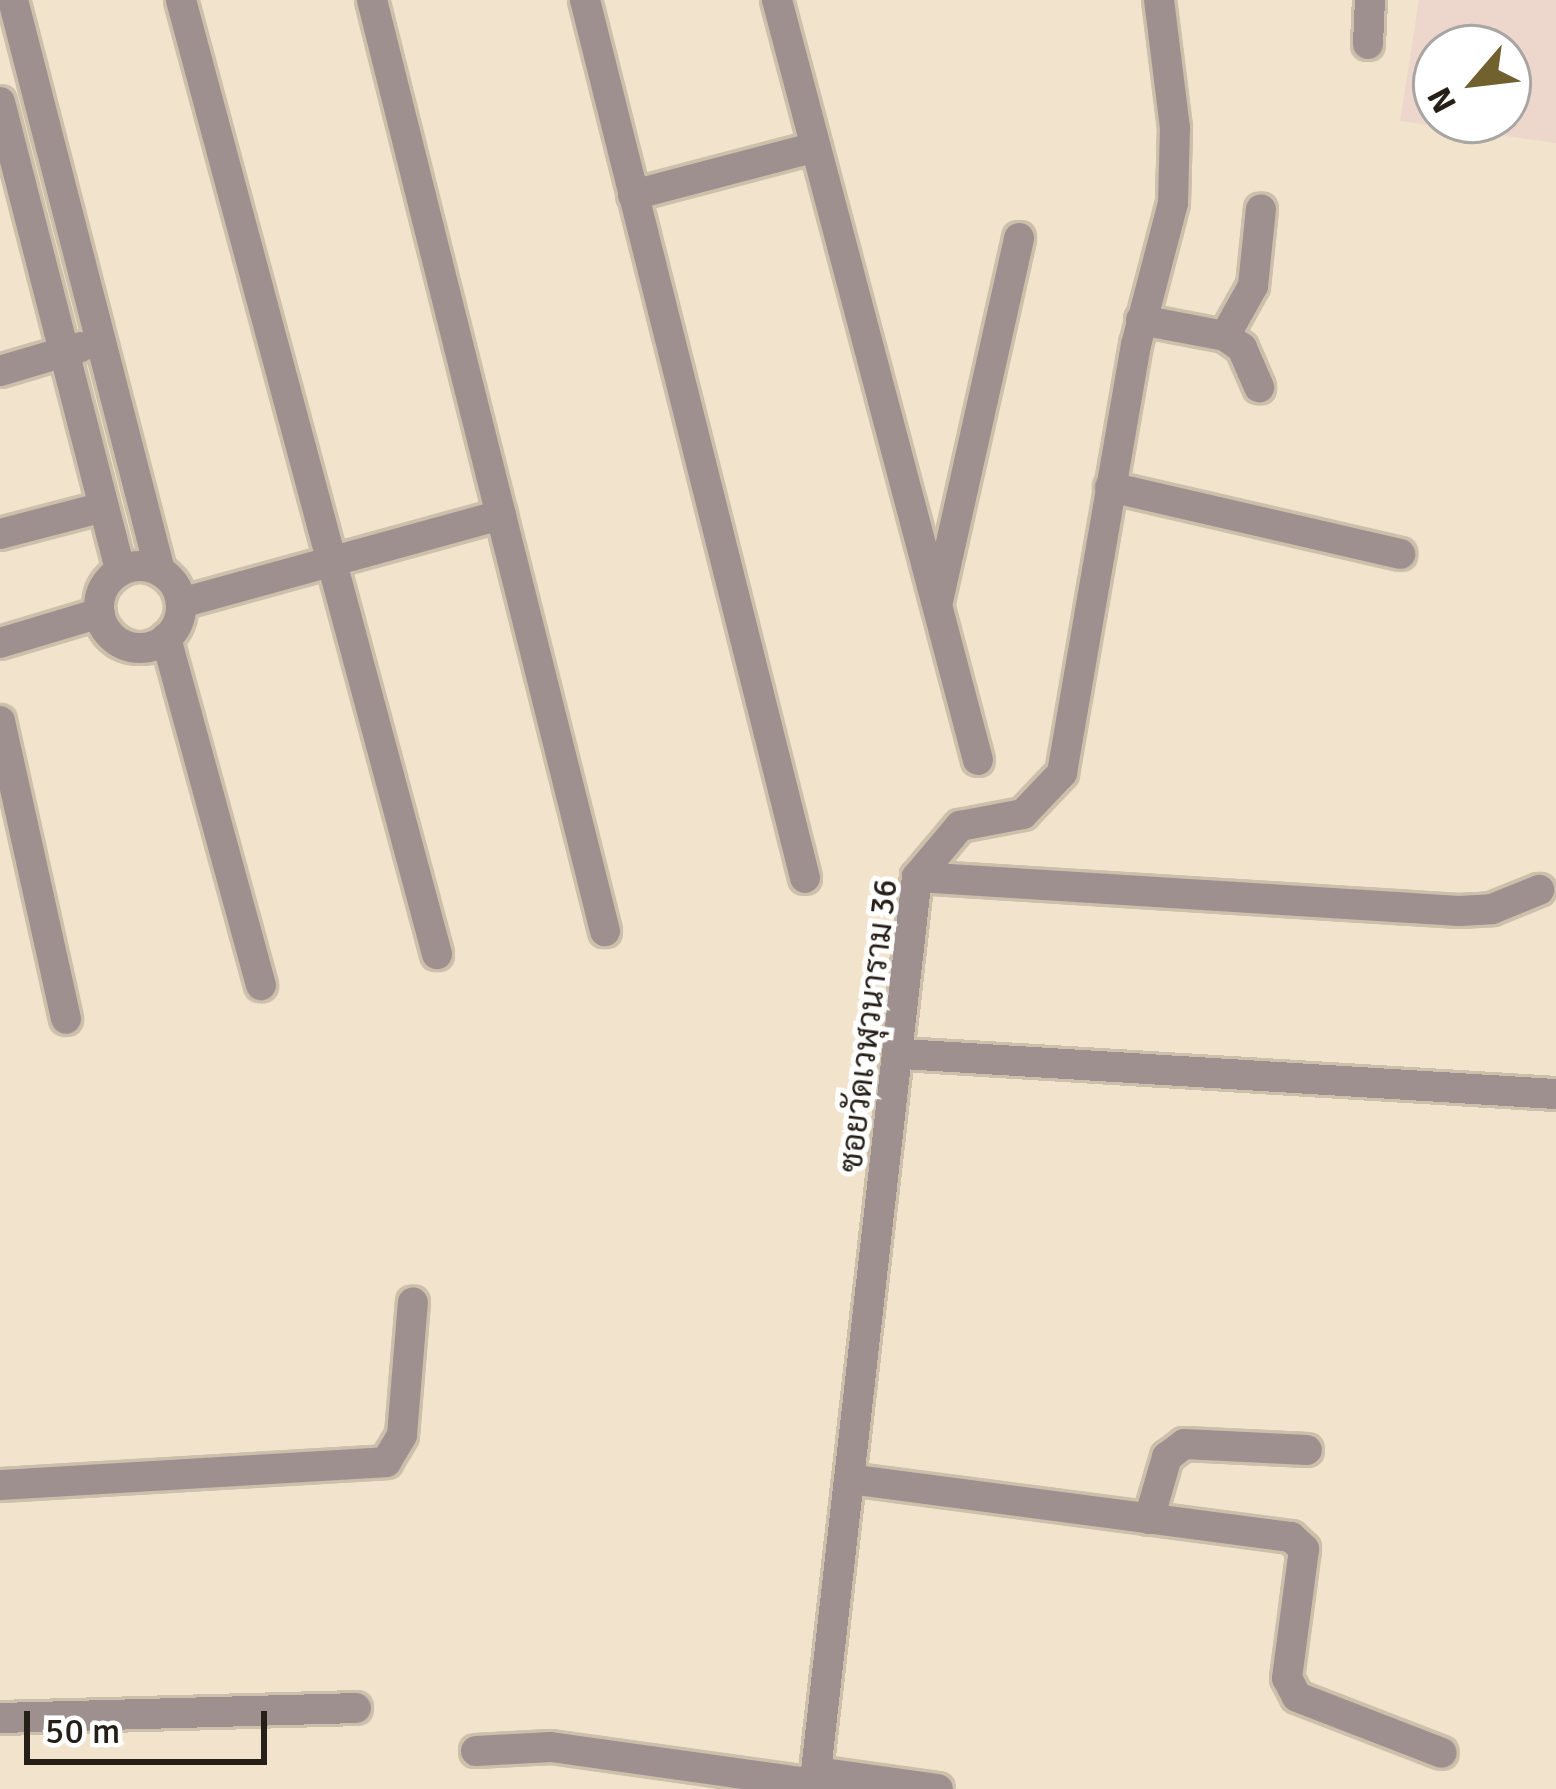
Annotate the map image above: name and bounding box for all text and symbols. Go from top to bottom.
north arrow [1412,24,1532,144]
text: N [1419,80,1466,119]
street label: ซอยวัดเวฬุวนาราม 36 [831,877,907,1175]
scale bar [30,1687,273,1761]
text: 50 m [45,1709,121,1754]

